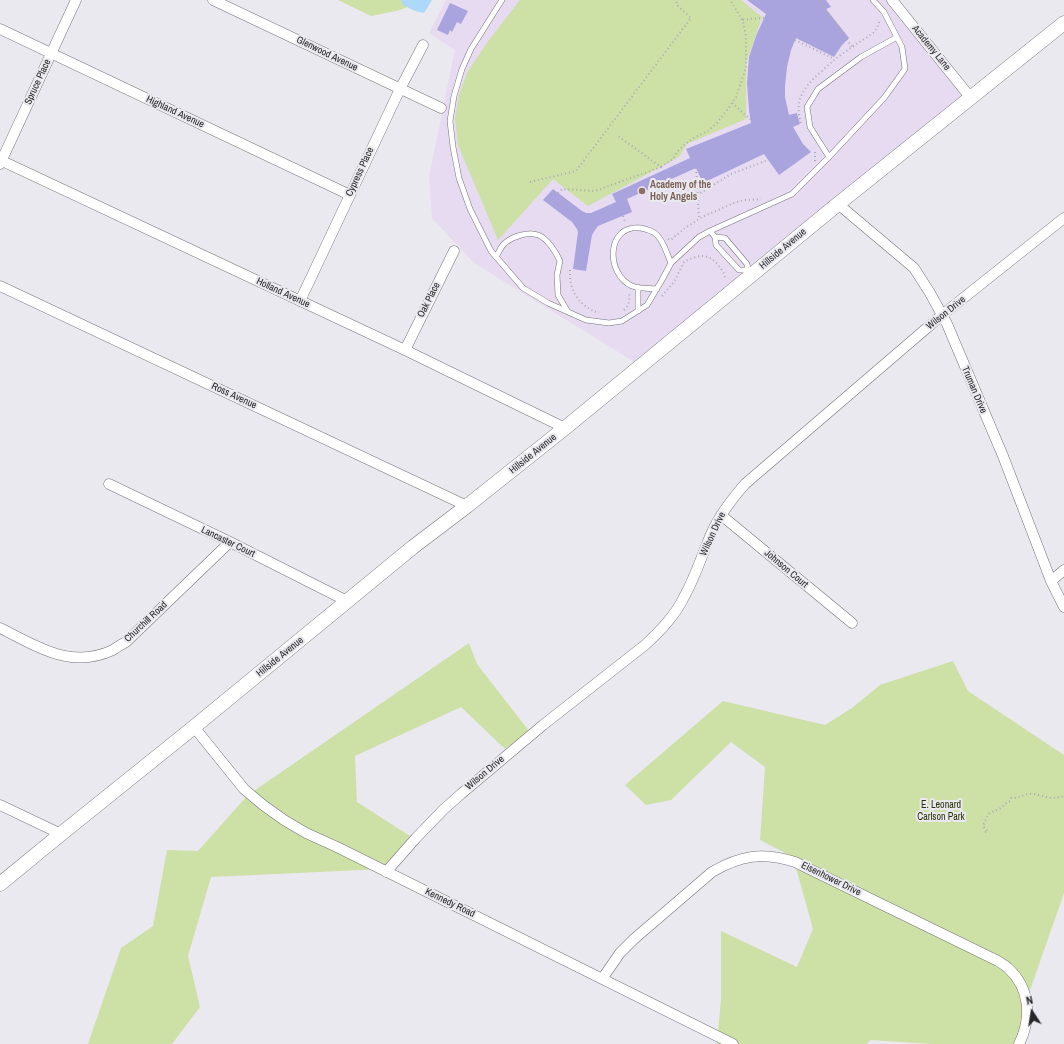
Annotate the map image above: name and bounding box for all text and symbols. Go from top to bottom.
street label: Academy Lane [909,23,953,73]
street label: Glenwood Avenue [294,34,360,74]
street label: Spruce Place [22,57,54,107]
street label: Highland Avenue [144,93,206,131]
street label: Cypress Place [343,146,377,198]
place label: Academy of the Holy Angels [650,179,711,202]
marker: Academy of the Holy Angels [637,186,647,196]
street label: Hillside Avenue [757,226,809,272]
street label: Holland Avenue [254,275,312,311]
street label: Oak Place [415,280,443,320]
street label: Wilson Drive [924,294,968,332]
street label: Truman Drive [959,365,989,415]
street label: Ross Avenue [209,380,259,412]
street label: Hillside Avenue [507,431,559,477]
street label: Wilson Drive [698,510,728,558]
street label: Lancaster Court [199,524,257,560]
street label: Johnson Court [762,547,810,591]
street label: Churchill Road [122,599,170,645]
street label: Hillside Avenue [254,634,306,680]
street label: Wilson Drive [463,753,507,793]
park label: E. Leonard Carlson Park [917,799,965,822]
street label: Eisenhower Drive [799,859,863,899]
street label: Kennedy Road [423,886,477,920]
north arrow [1012,992,1052,1032]
text: N [1025,993,1034,1008]

